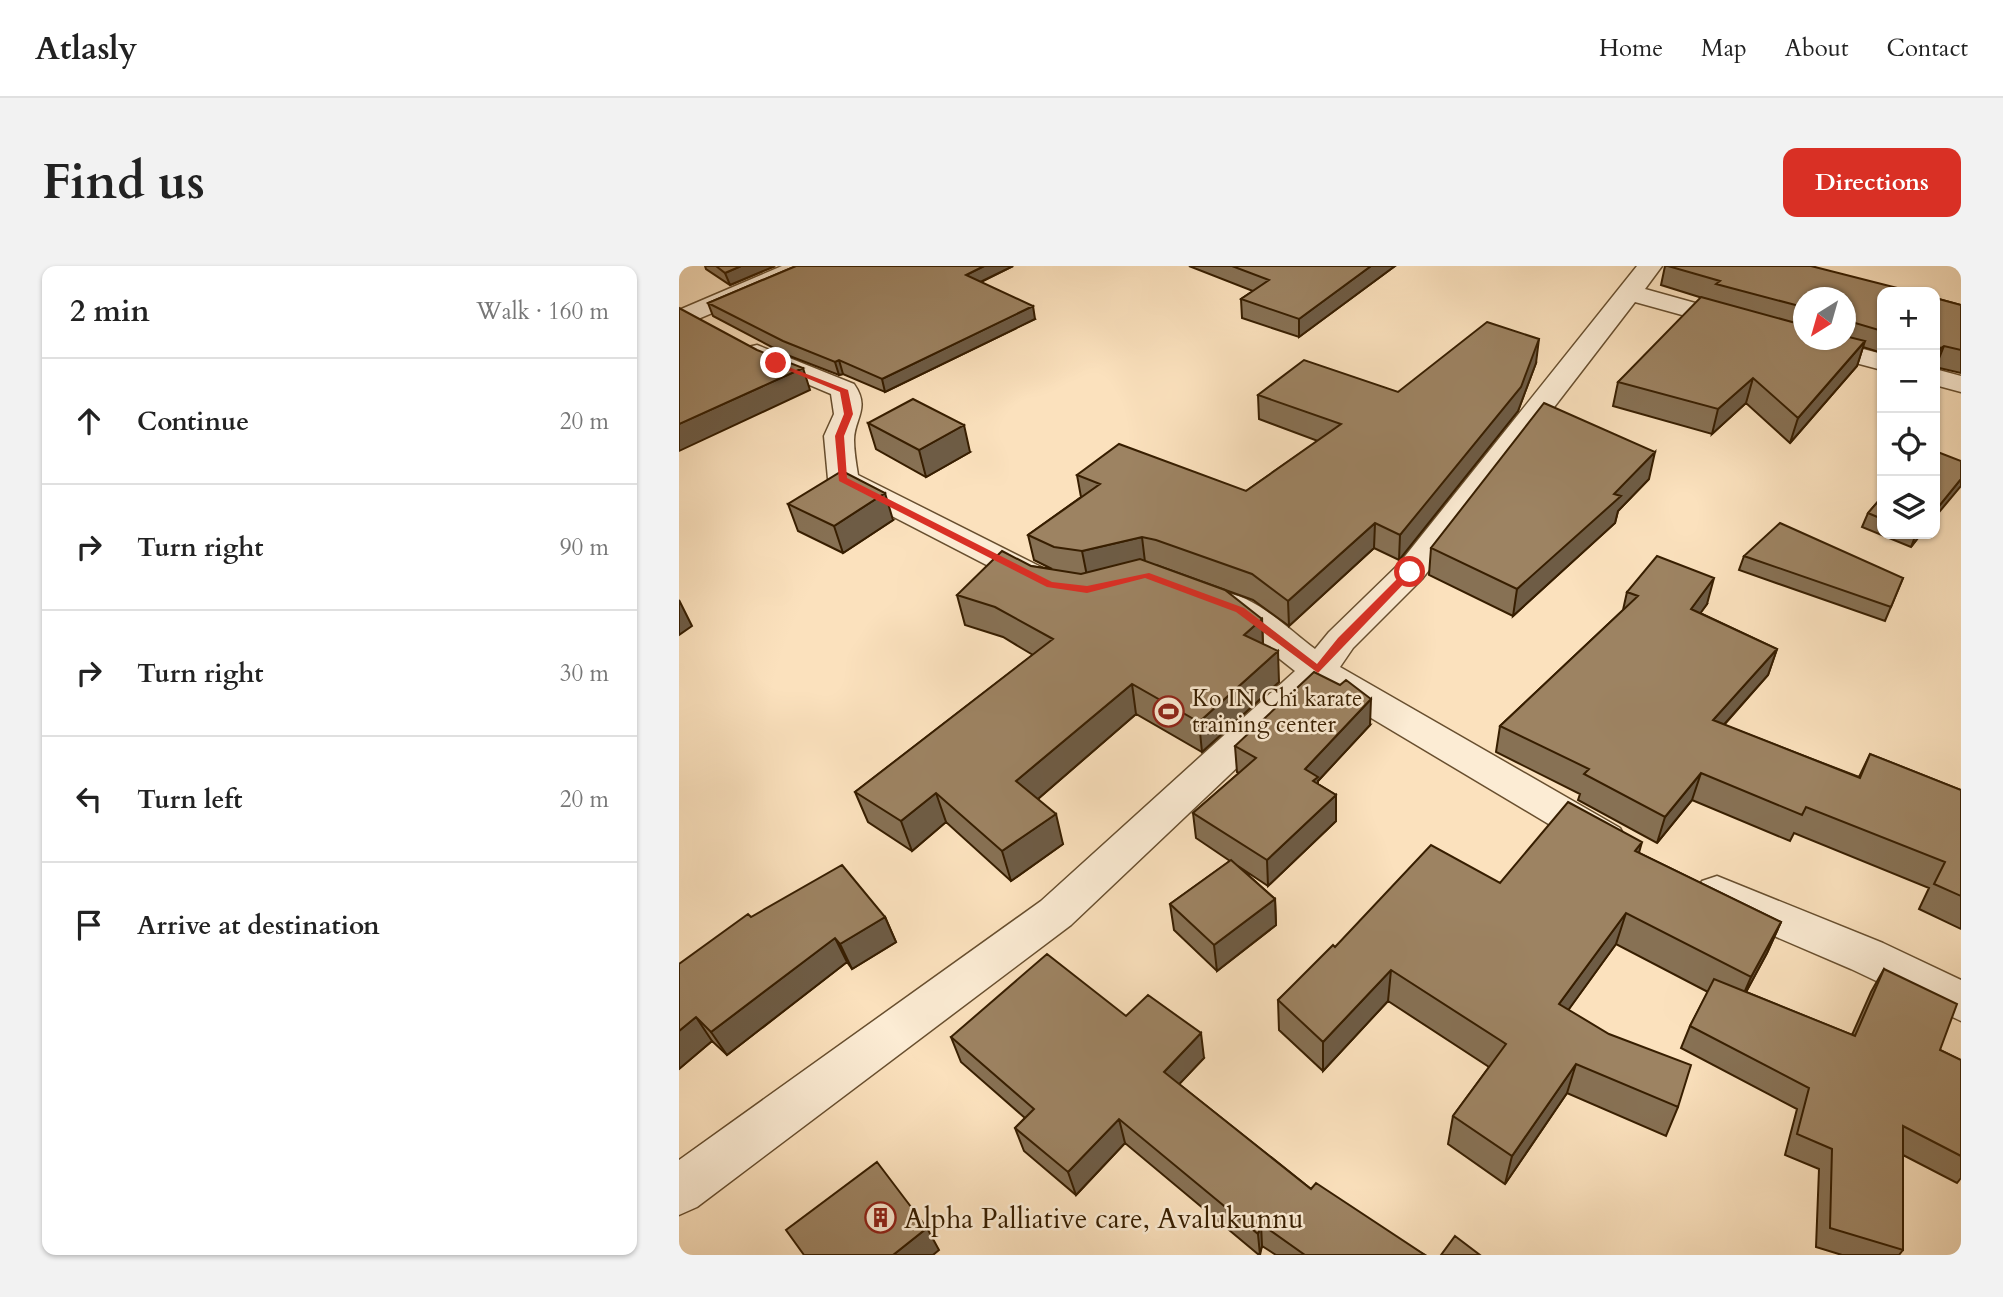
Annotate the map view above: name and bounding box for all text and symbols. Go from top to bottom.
text: Atlasly [35,26,137,71]
text: Home [1599,32,1663,65]
text: Map [1701,32,1747,65]
text: About [1785,32,1849,65]
text: Contact [1887,32,1968,65]
button: Directions [1783,148,1961,217]
text: Find us [42,149,205,216]
north arrow [1793,287,1856,350]
map controls [1877,287,1940,539]
button: + [1877,287,1940,350]
text: 2 min [70,291,150,332]
text: Walk · 160 m [476,296,609,327]
route end [760,347,791,378]
button: − [1877,350,1940,413]
icon: ahead [70,402,108,440]
text: Continue [137,404,249,439]
text: 20 m [560,406,609,437]
button: locate [1877,413,1940,476]
button: layers [1877,476,1940,539]
icon: right [70,528,108,566]
text: Turn right [137,530,264,565]
text: 90 m [560,532,609,563]
route start [1394,556,1425,587]
icon: right [70,654,108,692]
text: Turn right [137,656,264,691]
text: 30 m [560,658,609,689]
place label: Ko IN Chi karate training center [1192,683,1363,740]
sports icon: Ko IN Chi karate training center [1152,694,1186,728]
icon: left [70,780,108,818]
text: Turn left [137,782,242,817]
text: 20 m [560,784,609,815]
icon: arrive [70,906,108,944]
text: Arrive at destination [137,908,380,943]
place label: Alpha Palliative care, Avalukunnu [904,1200,1304,1238]
building icon: Alpha Palliative care, Avalukunnu [864,1201,898,1235]

